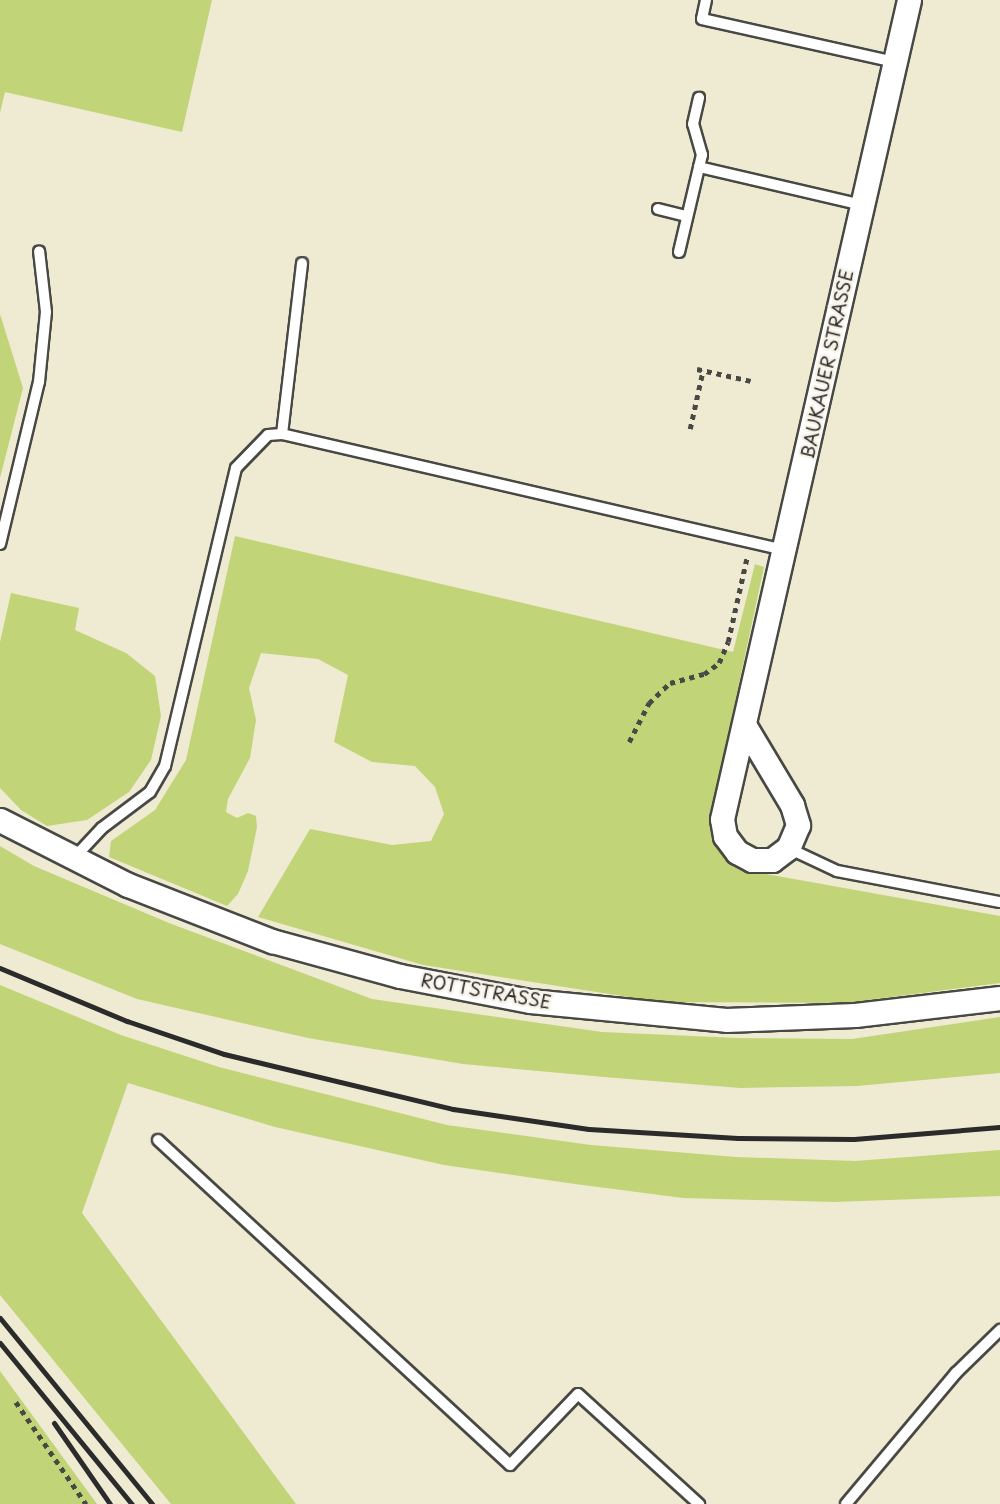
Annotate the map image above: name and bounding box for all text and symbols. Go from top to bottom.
street label: BAUKAUER STRASSE [796,267,858,461]
street label: ROTTSTRASSE [419,969,553,1013]

